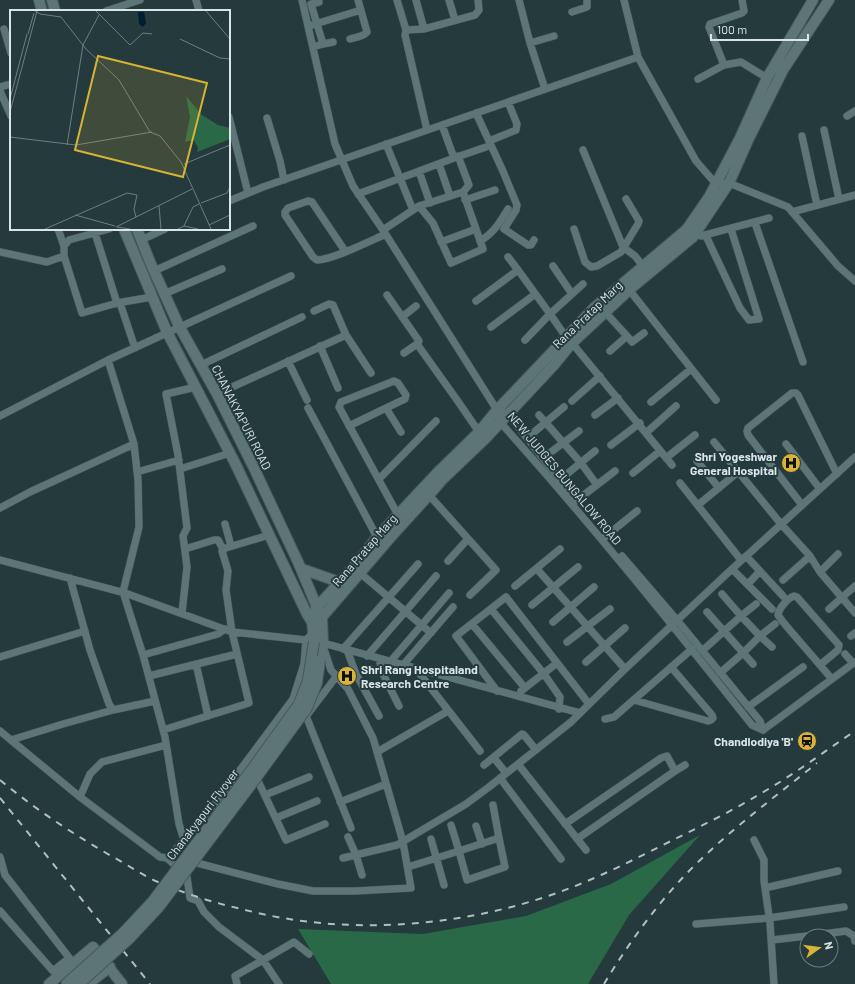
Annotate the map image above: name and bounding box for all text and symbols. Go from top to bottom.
inset map [10,10,230,230]
scale bar [711,16,808,42]
text: 100 m [717,22,747,36]
street label: Rana Pratap Marg [549,277,625,351]
street label: CHANAKYAPURI ROAD [210,362,274,472]
street label: NEW JUDGES BUNGALOW ROAD [505,409,625,547]
place label: Shri Yogeshwar General Hospital [690,449,777,477]
hospital icon: Shri Yogeshwar General Hospital [780,452,802,474]
street label: Rana Pratap Marg [329,511,399,589]
place label: Shri Rang Hospitaland Research Centre [361,662,478,690]
hospital icon: Shri Rang Hospitaland Research Centre [336,665,358,687]
station icon: Chandlodiya 'B' [796,730,818,752]
place label: Chandlodiya 'B' [714,734,793,748]
street label: Chanakyapuri Flyover [163,765,241,862]
north arrow [799,928,839,968]
text: N [822,940,836,951]

